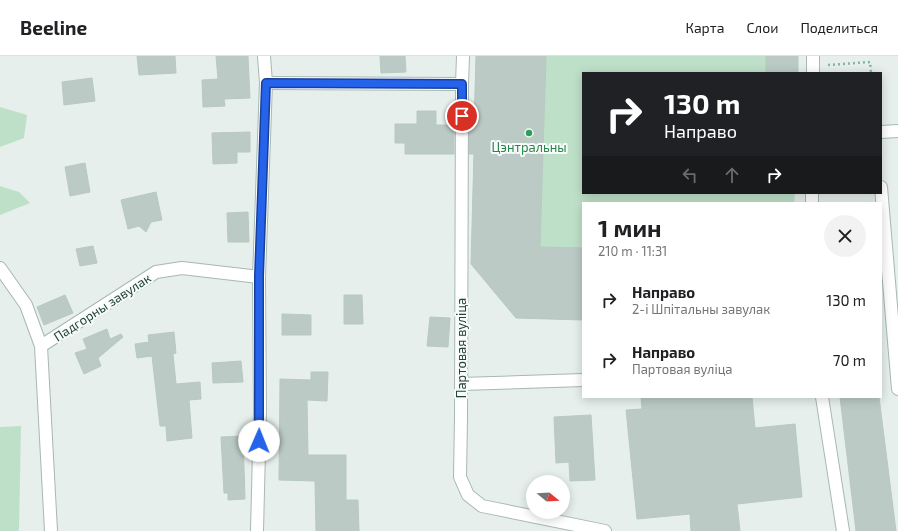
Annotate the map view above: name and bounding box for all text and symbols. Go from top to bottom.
text: Beeline [20,16,87,39]
text: Карта [685,19,724,36]
text: Слои [746,19,778,36]
text: Поделиться [800,19,878,36]
text: 130 m [664,86,740,120]
icon: right [598,88,650,140]
pin [445,99,479,133]
icon: arrive [451,105,473,127]
text: Направо [664,120,737,142]
marker: Цэнтральны [524,128,534,138]
place label: Цэнтральны [491,139,567,155]
icon: left [679,164,701,186]
icon: ahead [721,164,743,186]
icon: right [763,164,785,186]
text: 1 мин [598,213,662,242]
button: close [824,215,866,257]
text: 210 m · 11:31 [598,243,667,259]
street label: Падгорны завулак [50,270,154,344]
text: Направо [632,283,695,301]
icon: right [598,289,620,311]
text: 130 m [826,291,866,309]
street label: Партовая вуліца [453,298,469,398]
text: 2-і Шпітальны завулак [632,301,770,317]
text: Направо [632,343,695,361]
icon: right [598,349,620,371]
text: 70 m [833,351,866,369]
text: Партовая вуліца [632,361,733,377]
position arrow [238,420,280,462]
north arrow [526,475,570,519]
map controls [526,475,570,519]

